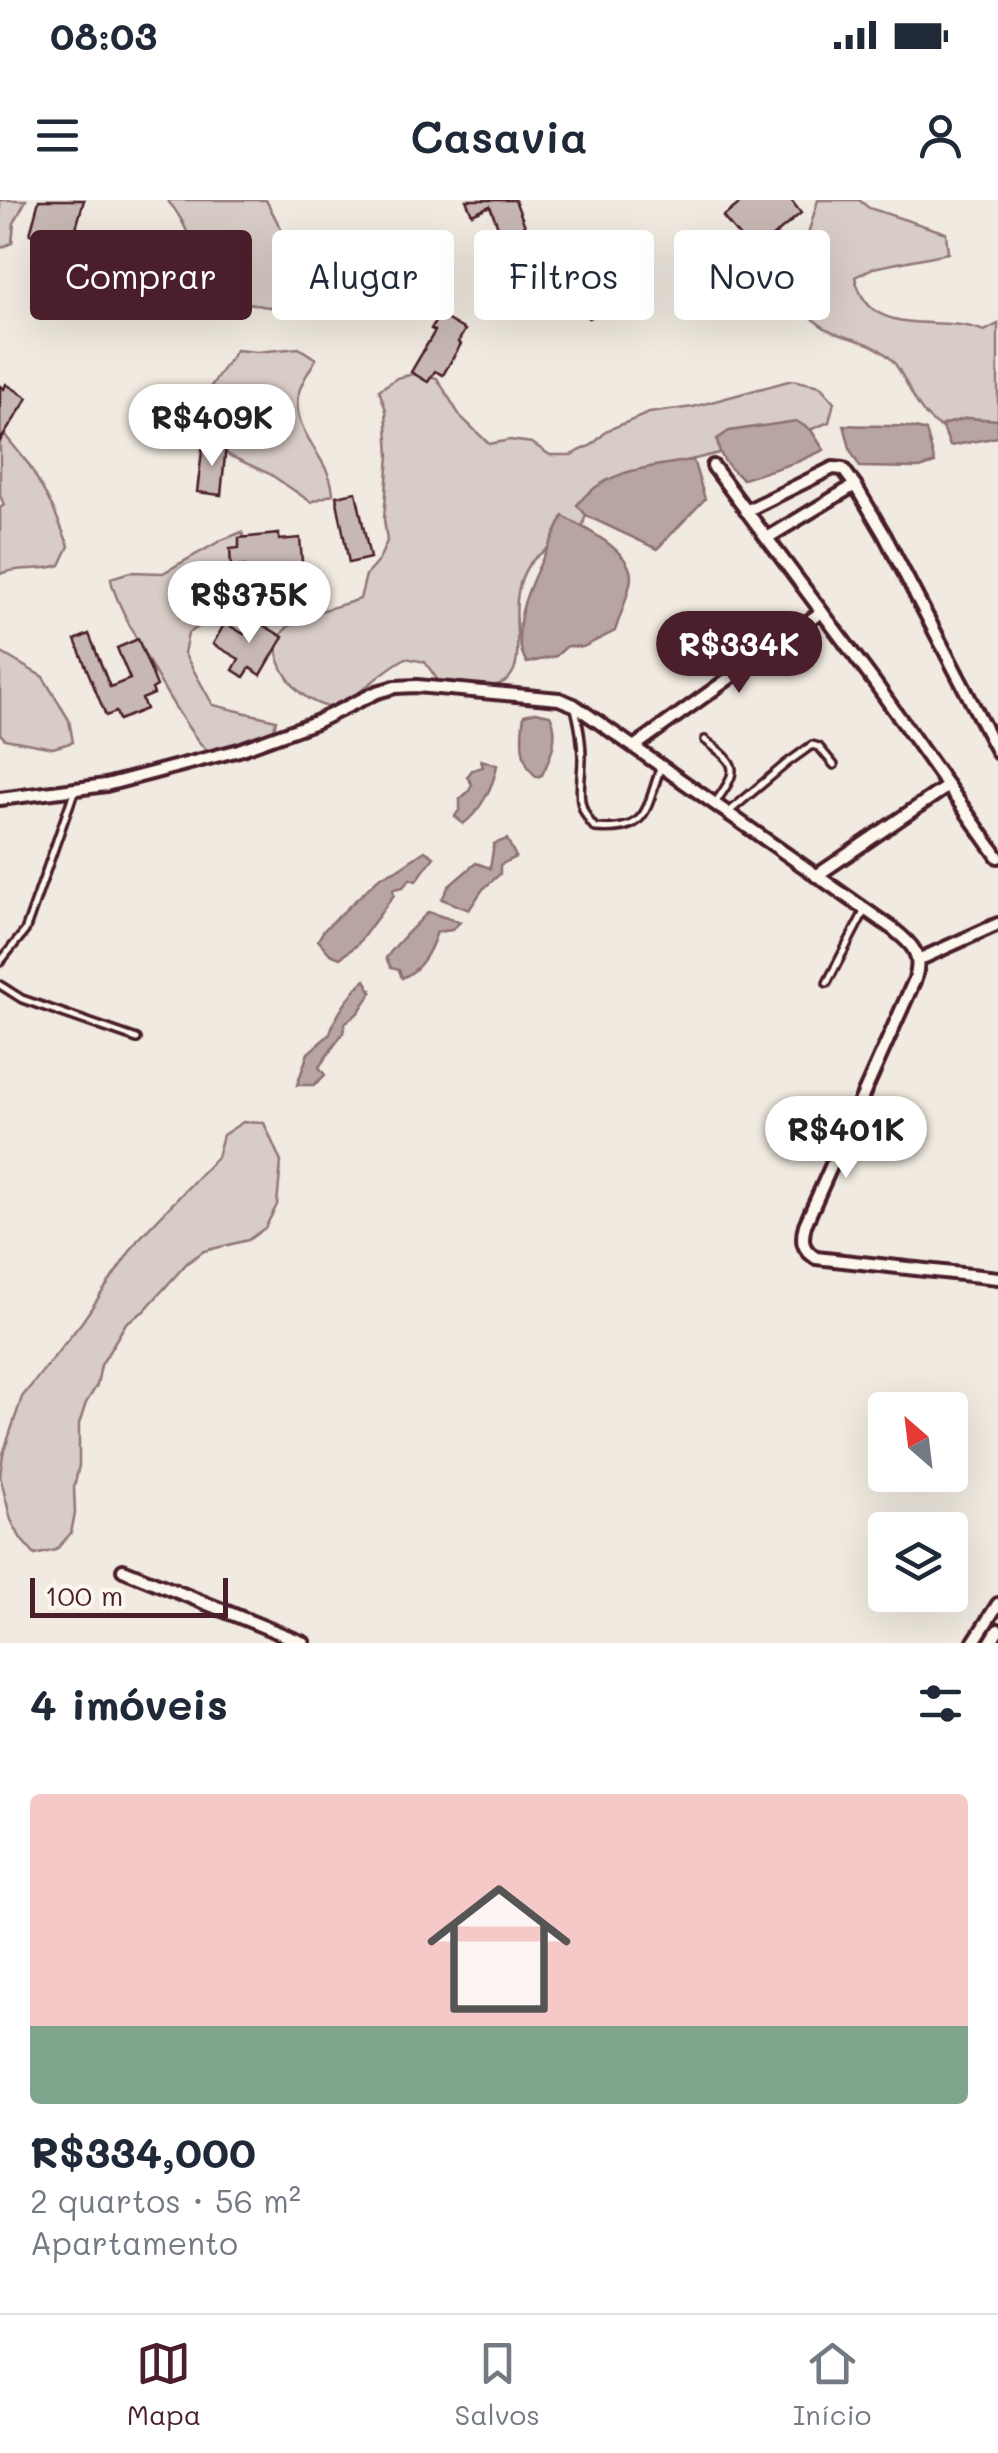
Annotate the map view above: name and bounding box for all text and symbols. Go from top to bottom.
text: 08:03 [50,10,157,60]
text: Casavia [410,106,588,164]
icon: menu [30,108,85,163]
icon: person [913,108,968,163]
chip: Comprar [30,230,252,320]
chip: Alugar [272,230,454,320]
chip: Filtros [474,230,654,320]
chip: Novo [674,230,830,320]
pin: R$409K [131,384,293,469]
text: R$409K [150,395,274,437]
pin: R$375K [168,561,330,646]
text: R$375K [190,572,308,614]
pin: R$334K [658,611,820,696]
text: R$334K [678,622,800,664]
pin: R$401K [765,1096,927,1181]
text: R$401K [787,1107,905,1149]
north arrow [868,1392,968,1492]
map controls [868,1392,968,1612]
button: layers [868,1512,968,1612]
scale bar [30,1573,228,1618]
text: 100 m [45,1577,123,1613]
text: 4 imóveis [30,1676,228,1731]
icon: filters [913,1676,968,1731]
icon: home [409,1859,589,2039]
text: R$334,000 [30,2124,256,2179]
text: 2 quartos · 56 m² [30,2179,301,2221]
text: Apartamento [30,2221,238,2263]
tab: Mapa [127,2336,201,2432]
tab: Salvos [455,2336,540,2432]
tab: Início [793,2336,871,2432]

